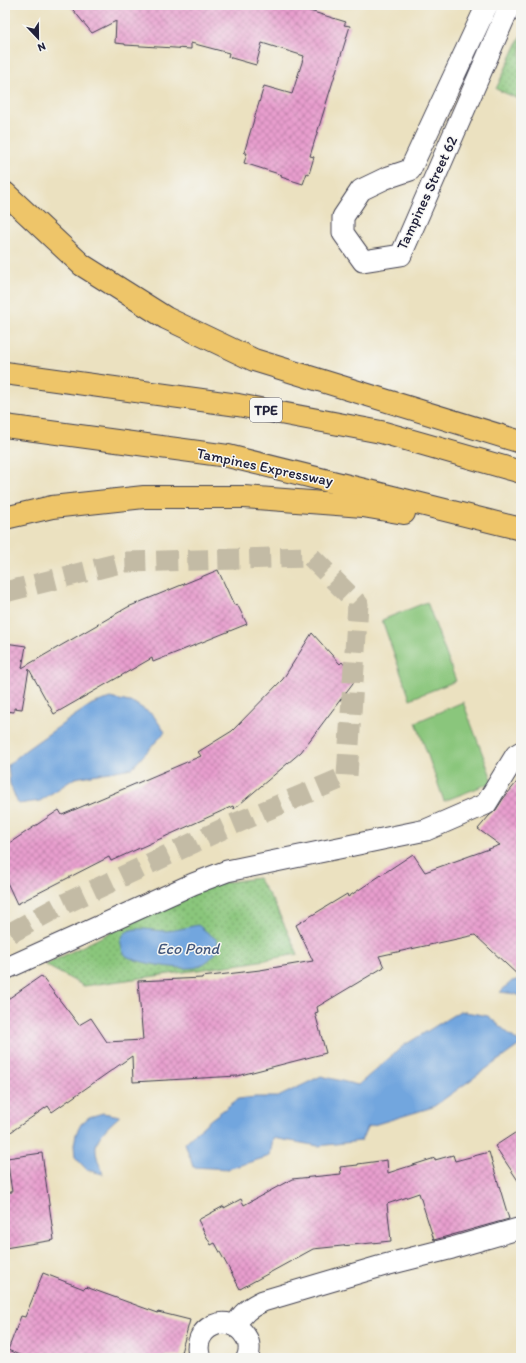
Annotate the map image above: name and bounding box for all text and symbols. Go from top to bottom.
north arrow [18,18,58,58]
text: N [36,39,47,54]
street label: Tampines Street 62 [393,133,461,253]
road number: TPE [250,398,282,422]
street label: Tampines Expressway [195,444,335,490]
water label: Eco Pond [157,939,221,958]

